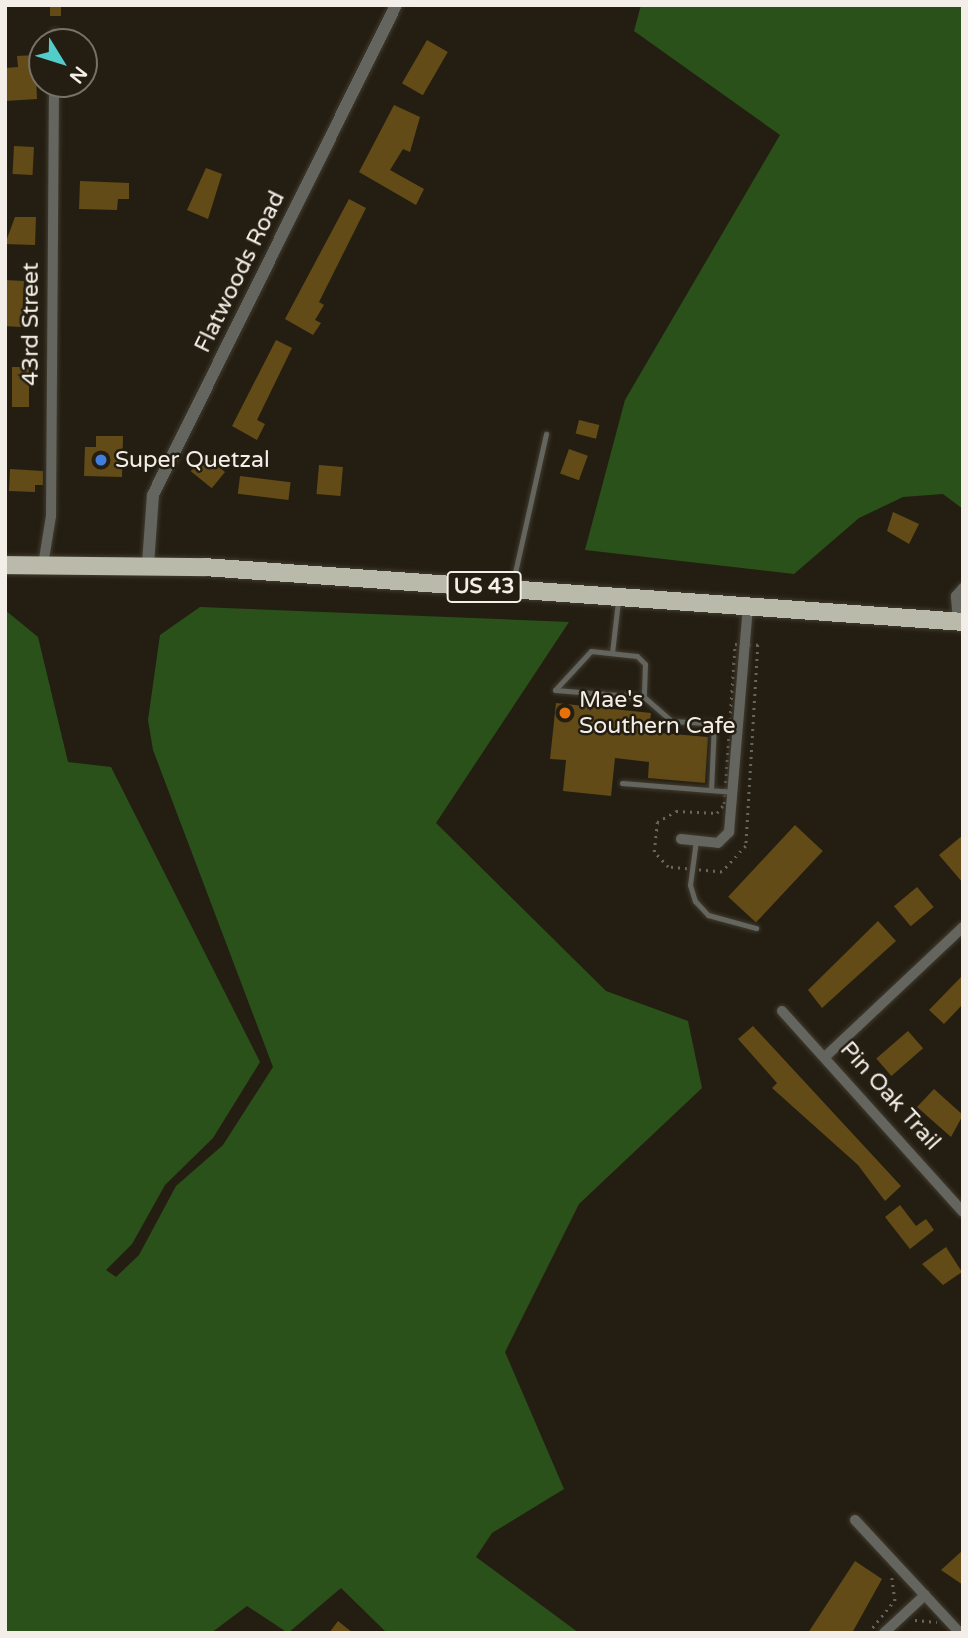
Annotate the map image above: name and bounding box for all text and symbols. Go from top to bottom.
north arrow [28,28,98,98]
text: N [65,62,91,87]
street label: Flatwoods Road [189,187,291,357]
street label: 43rd Street [17,262,45,386]
place label: Super Quetzal [115,446,270,474]
marker: Super Quetzal [93,452,109,468]
road number: US 43 [446,570,522,604]
place label: Mae's Southern Cafe [579,686,736,740]
marker: Mae's Southern Cafe [557,705,573,721]
street label: Pin Oak Trail [834,1036,946,1156]

